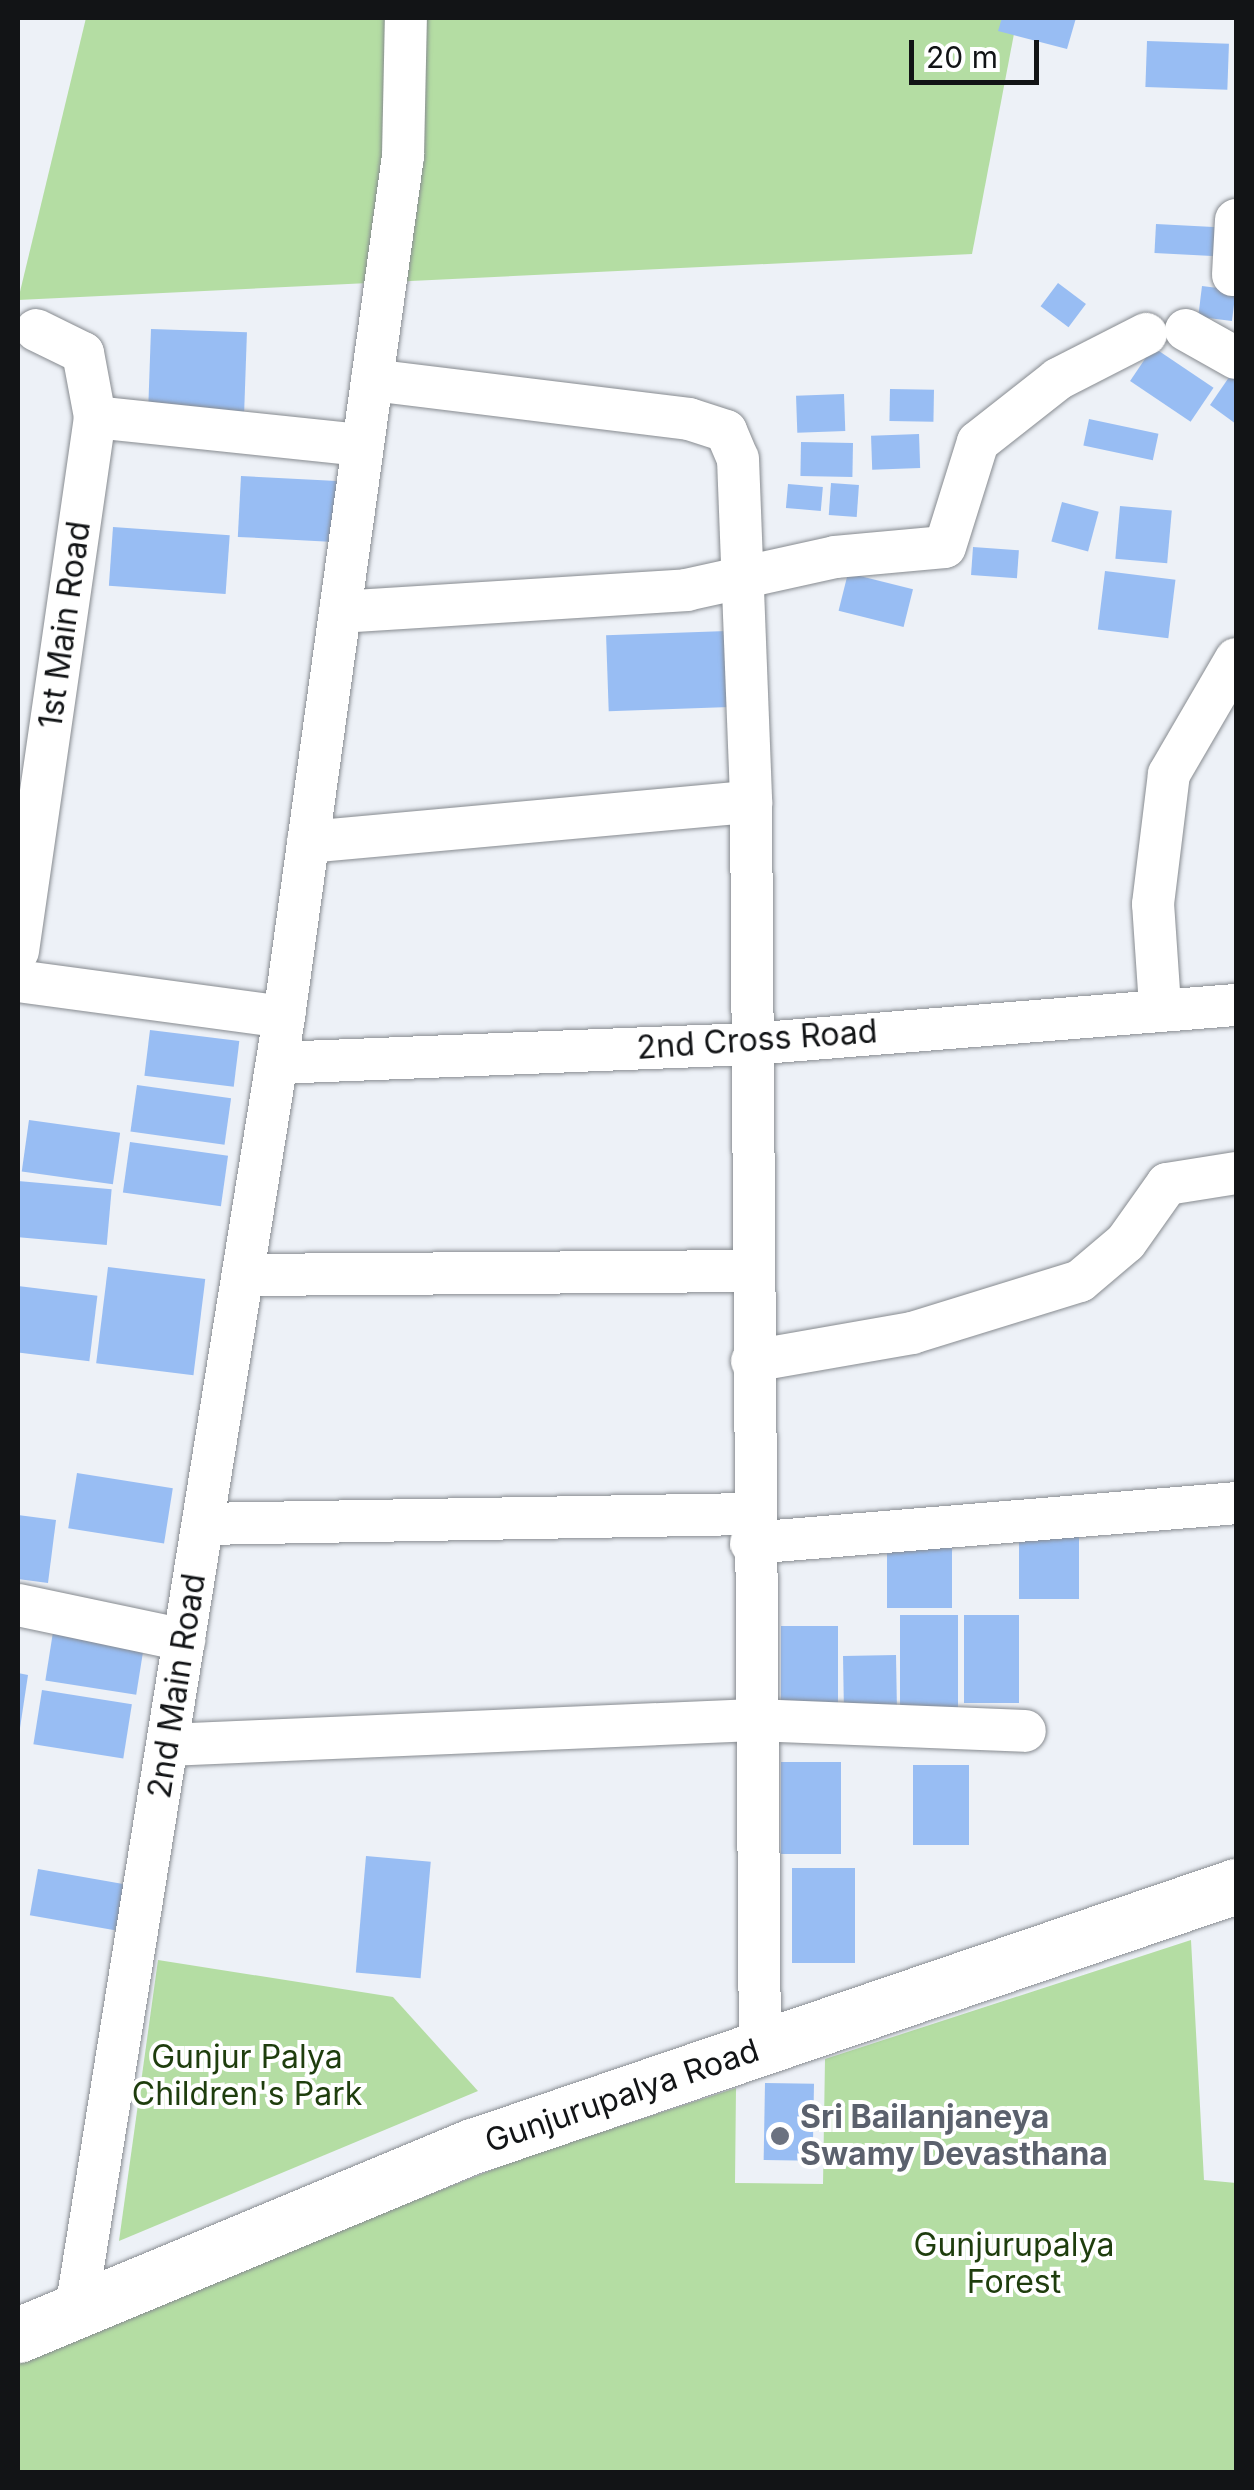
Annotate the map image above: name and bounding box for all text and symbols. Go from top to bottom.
scale bar [914,20,1044,82]
text: 20 m [926,39,998,75]
street label: 1st Main Road [31,519,99,731]
street label: 2nd Cross Road [635,1012,879,1068]
street label: 2nd Main Road [140,1571,214,1801]
street label: Gunjurupalya Road [480,2031,764,2161]
park label: Gunjur Palya Children's Park [132,2039,362,2114]
place label: Sri Bailanjaneya Swamy Devasthana [800,2099,1108,2174]
marker: Sri Bailanjaneya Swamy Devasthana [769,2125,791,2147]
park label: Gunjurupalya Forest [914,2227,1114,2302]

